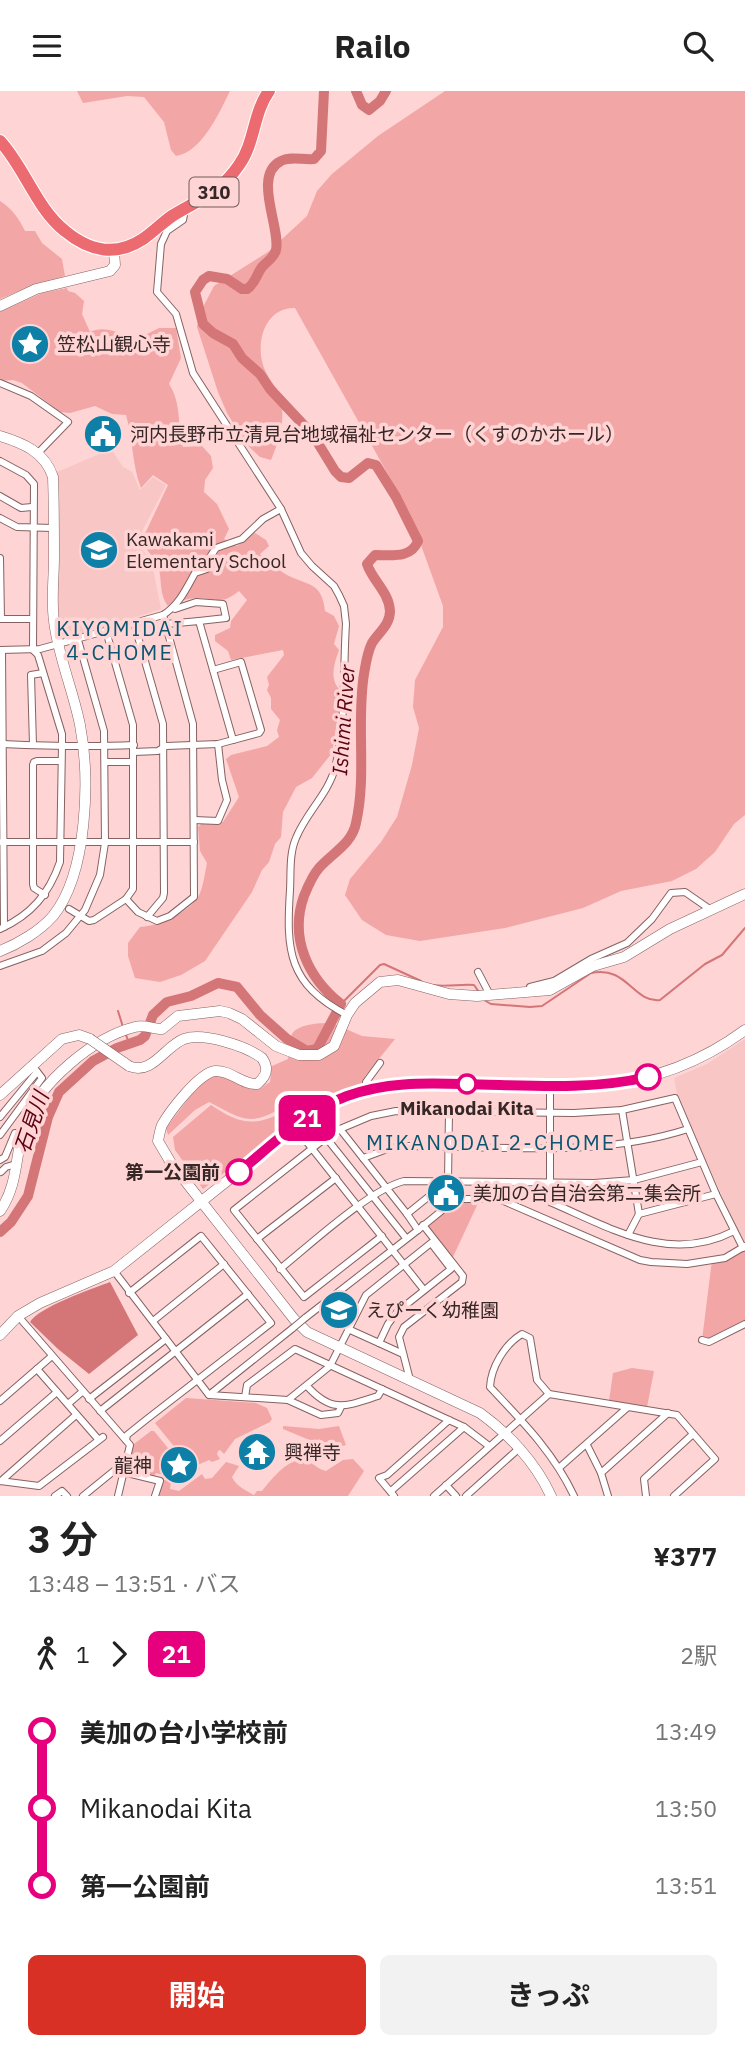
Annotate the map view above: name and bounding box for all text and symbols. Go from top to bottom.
text: Railo [334,25,411,67]
icon: menu [28,27,66,65]
icon: search [679,27,717,65]
road number: 310 [190,177,238,207]
place icon: 笠松山観心寺 [9,323,51,365]
place label: 笠松山観心寺 [57,332,171,356]
public building icon: 河内長野市立清見台地域福祉センター（くすのかホール） [82,413,124,455]
place label: 河内長野市立清見台地域福祉センター（くすのかホール） [130,422,624,446]
place label: Kawakami Elementary School [126,527,286,573]
school or university icon: Kawakami Elementary School [78,529,120,571]
district label: KIYOMIDAI 4-CHOME [56,614,184,666]
water label: Ishimi River [325,662,361,776]
unlabelled marker [635,1064,661,1090]
marker: Mikanodai Kita [457,1074,477,1094]
water label: 石見川 [8,1086,55,1156]
line badge: 21 [276,1095,338,1141]
place label: Mikanodai Kita [400,1096,534,1120]
text: 21 [293,1102,321,1134]
district label: MIKANODAI 2-CHOME [366,1128,616,1156]
marker: 第一公園前 [226,1159,252,1185]
place label: 第一公園前 [125,1160,220,1184]
public building icon: 美加の台自治会第二集会所 [425,1172,467,1214]
place label: 美加の台自治会第二集会所 [473,1181,701,1205]
school or university icon: えぴーく幼稚園 [318,1289,360,1331]
place label: えぴーく幼稚園 [366,1298,499,1322]
temple icon: 興禅寺 [236,1431,278,1473]
place label: 興禅寺 [284,1440,341,1464]
place icon: 龍神 [158,1444,200,1486]
place label: 龍神 [114,1453,152,1477]
text: 3 分 [28,1514,98,1563]
text: ¥377 [653,1539,717,1573]
text: 13:48 – 13:51 · バス [28,1568,241,1598]
icon: walk [28,1635,66,1673]
icon: forward [100,1635,138,1673]
text: 21 [162,1638,191,1670]
text: 1 [76,1639,90,1669]
text: 2駅 [680,1640,717,1670]
text: 美加の台小学校前 [80,1715,288,1749]
text: 13:49 [655,1716,717,1746]
text: Mikanodai Kita [80,1791,252,1825]
text: 13:50 [655,1793,717,1823]
text: 第一公園前 [80,1869,210,1903]
text: 13:51 [655,1870,717,1900]
button: 開始 [28,1955,366,2035]
button: きっぷ [380,1955,717,2035]

